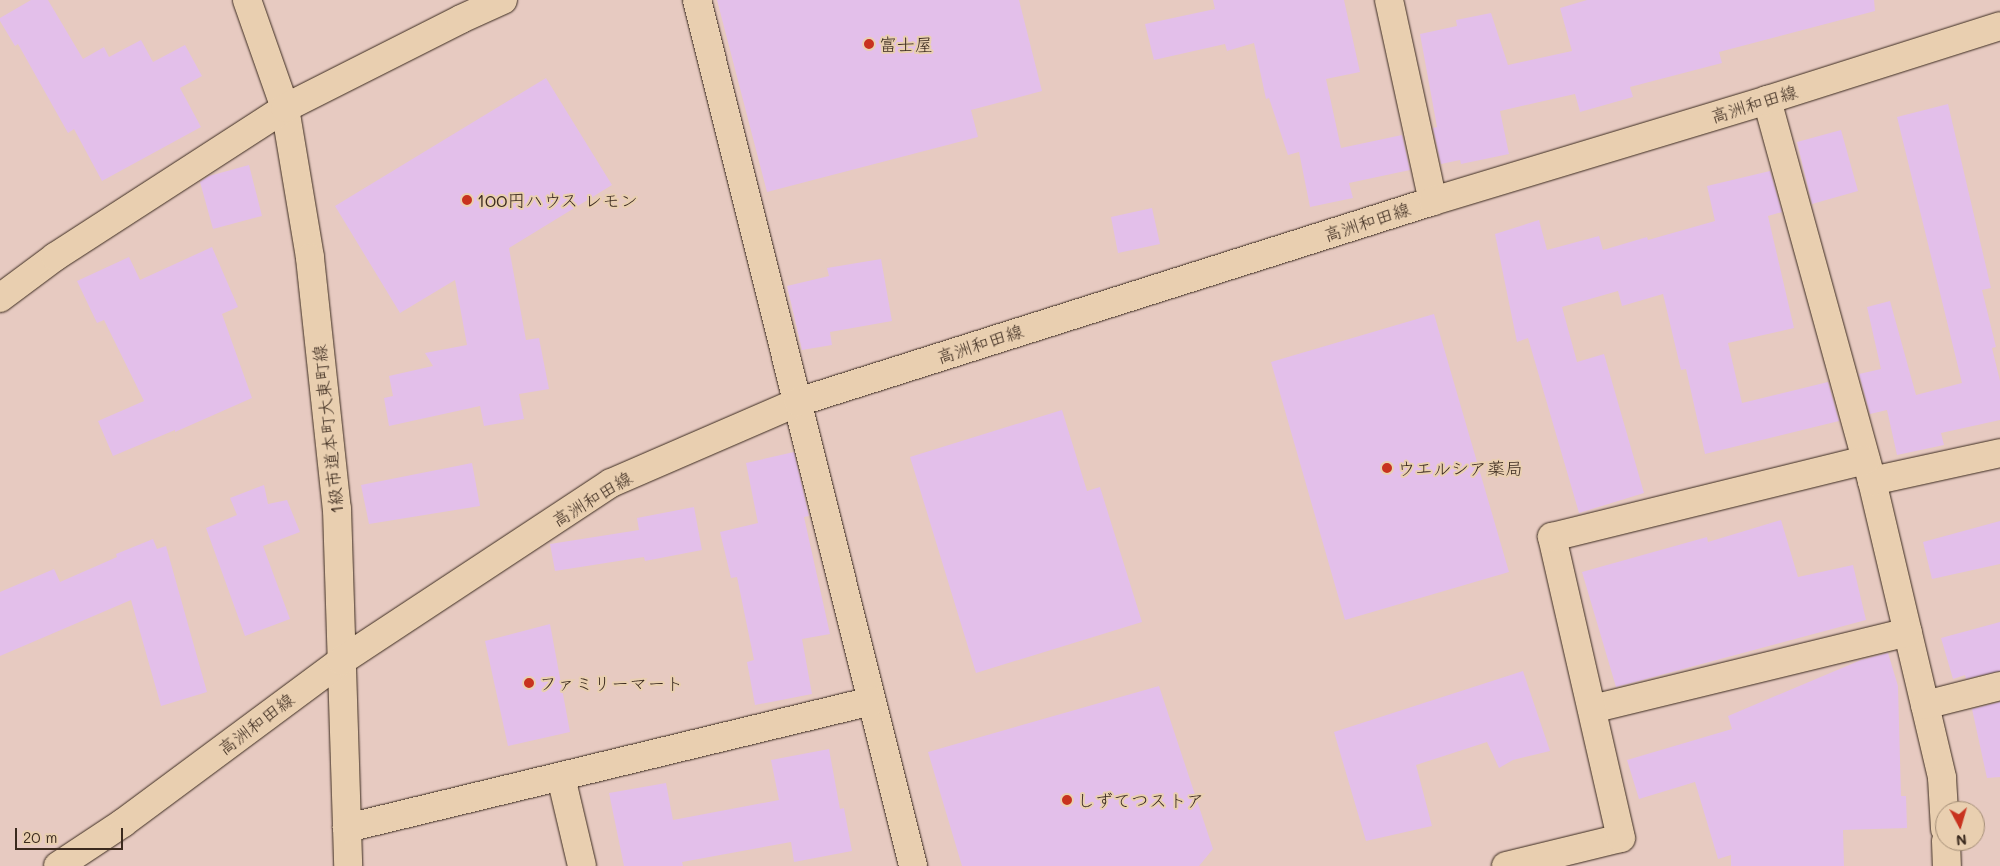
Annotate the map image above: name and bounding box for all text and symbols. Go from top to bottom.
place label: 富士屋 [879,33,933,55]
marker: 富士屋 [863,38,875,50]
street label: 高洲和田線 [1708,81,1800,127]
place label: 100円ハウス レモン [477,189,639,211]
marker: 100円ハウス レモン [461,194,473,206]
street label: 高洲和田線 [1321,198,1413,246]
street label: 高洲和田線 [934,320,1026,368]
street label: 1級市道本町大東町線 [308,343,348,515]
place label: ウエルシア薬局 [1397,457,1523,479]
marker: ウエルシア薬局 [1381,462,1393,474]
street label: 高洲和田線 [548,467,636,531]
place label: ファミリーマート [539,672,683,694]
marker: ファミリーマート [523,677,535,689]
street label: 高洲和田線 [214,688,298,760]
place label: しずてつストア [1077,789,1203,811]
marker: しずてつストア [1061,794,1073,806]
north arrow [1935,801,1985,851]
scale bar [18,818,125,850]
text: 20 m [23,827,57,847]
text: N [1955,830,1968,850]

